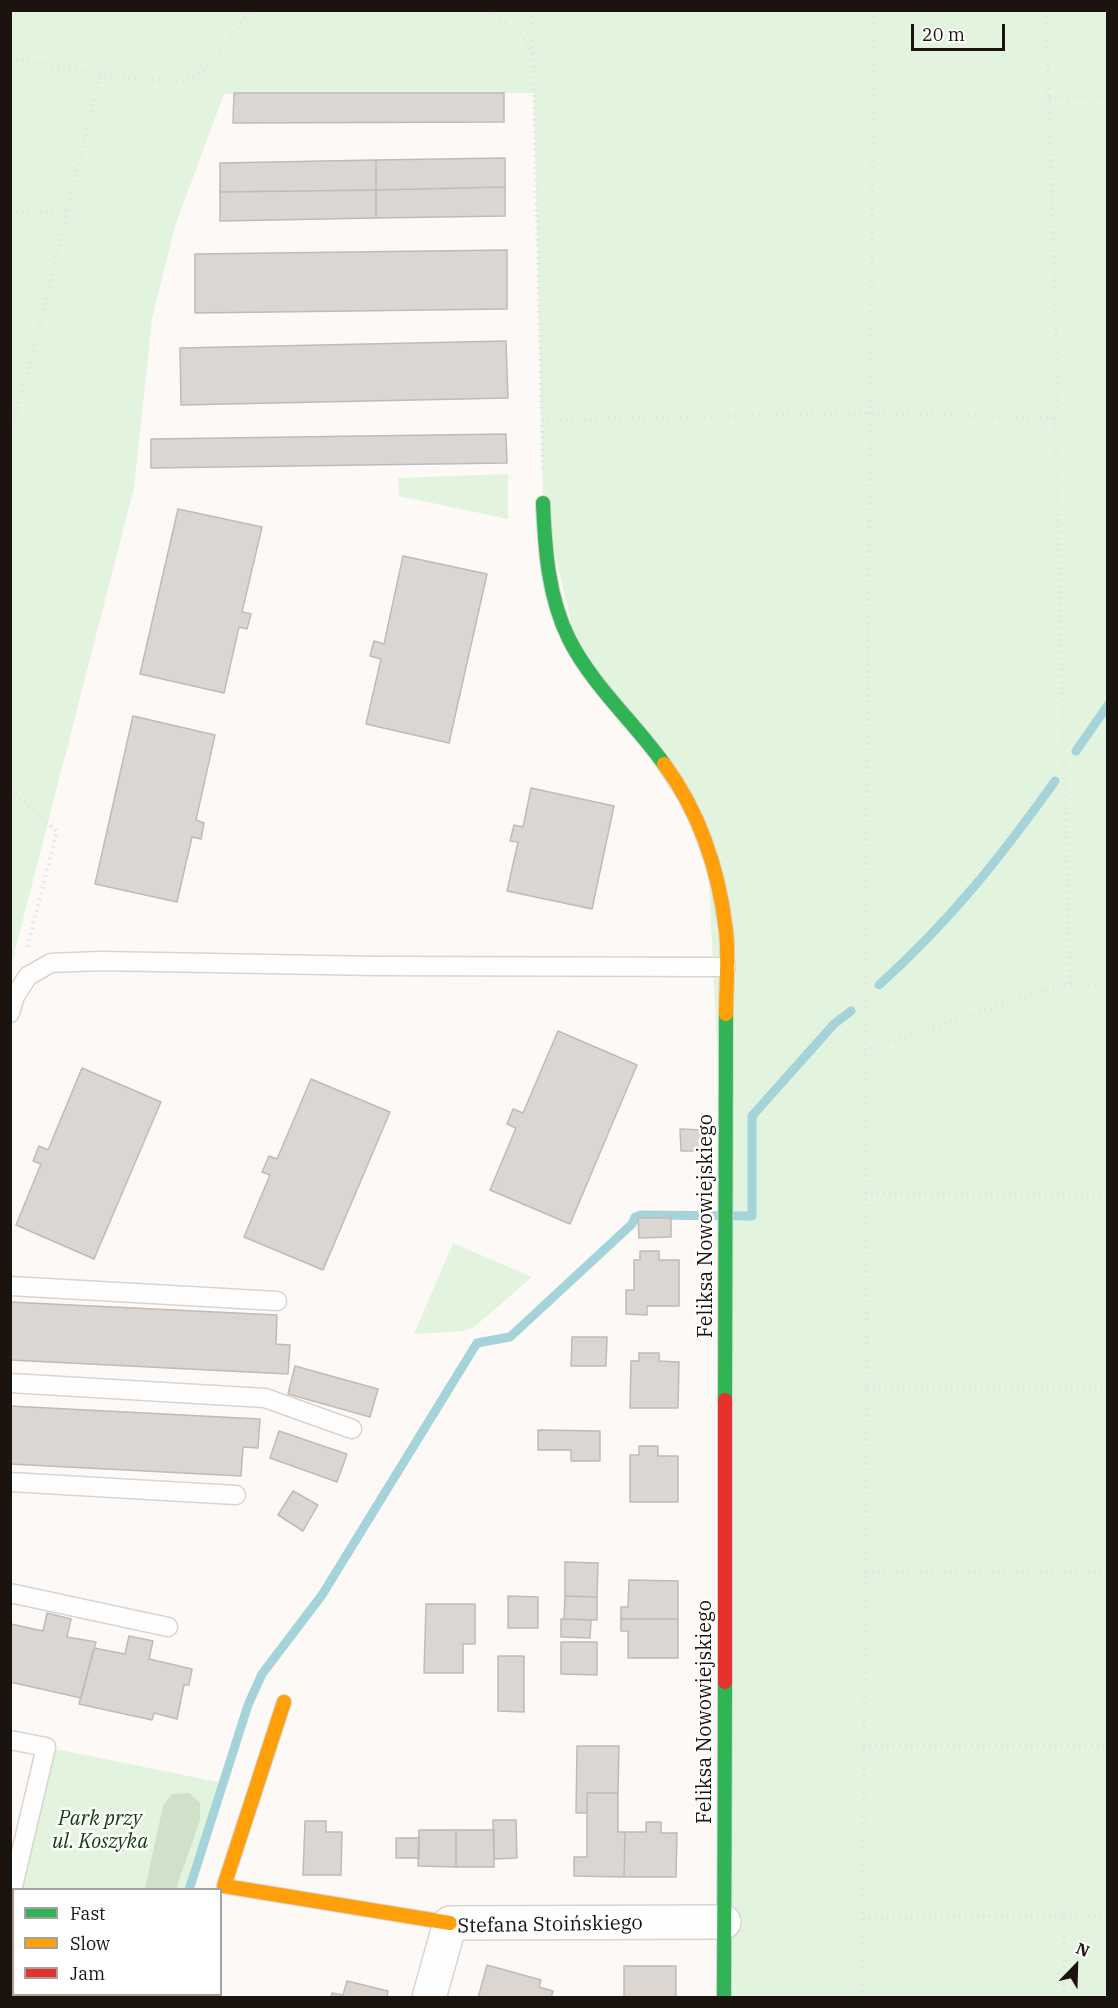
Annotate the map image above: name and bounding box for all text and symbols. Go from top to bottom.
scale bar [914,12,1008,50]
text: 20 m [922,23,965,46]
street label: Feliksa Nowowiejskiego [694,1114,718,1338]
street label: Feliksa Nowowiejskiego [693,1600,717,1824]
park label: Park przy ul. Koszyka [52,1807,148,1854]
legend [12,1888,222,1996]
text: Fast [70,1902,105,1925]
street label: Stefana Stoińskiego [457,1911,643,1939]
text: Slow [70,1932,110,1955]
north arrow [1046,1936,1106,1996]
text: N [1073,1938,1093,1961]
text: Jam [70,1962,105,1985]

